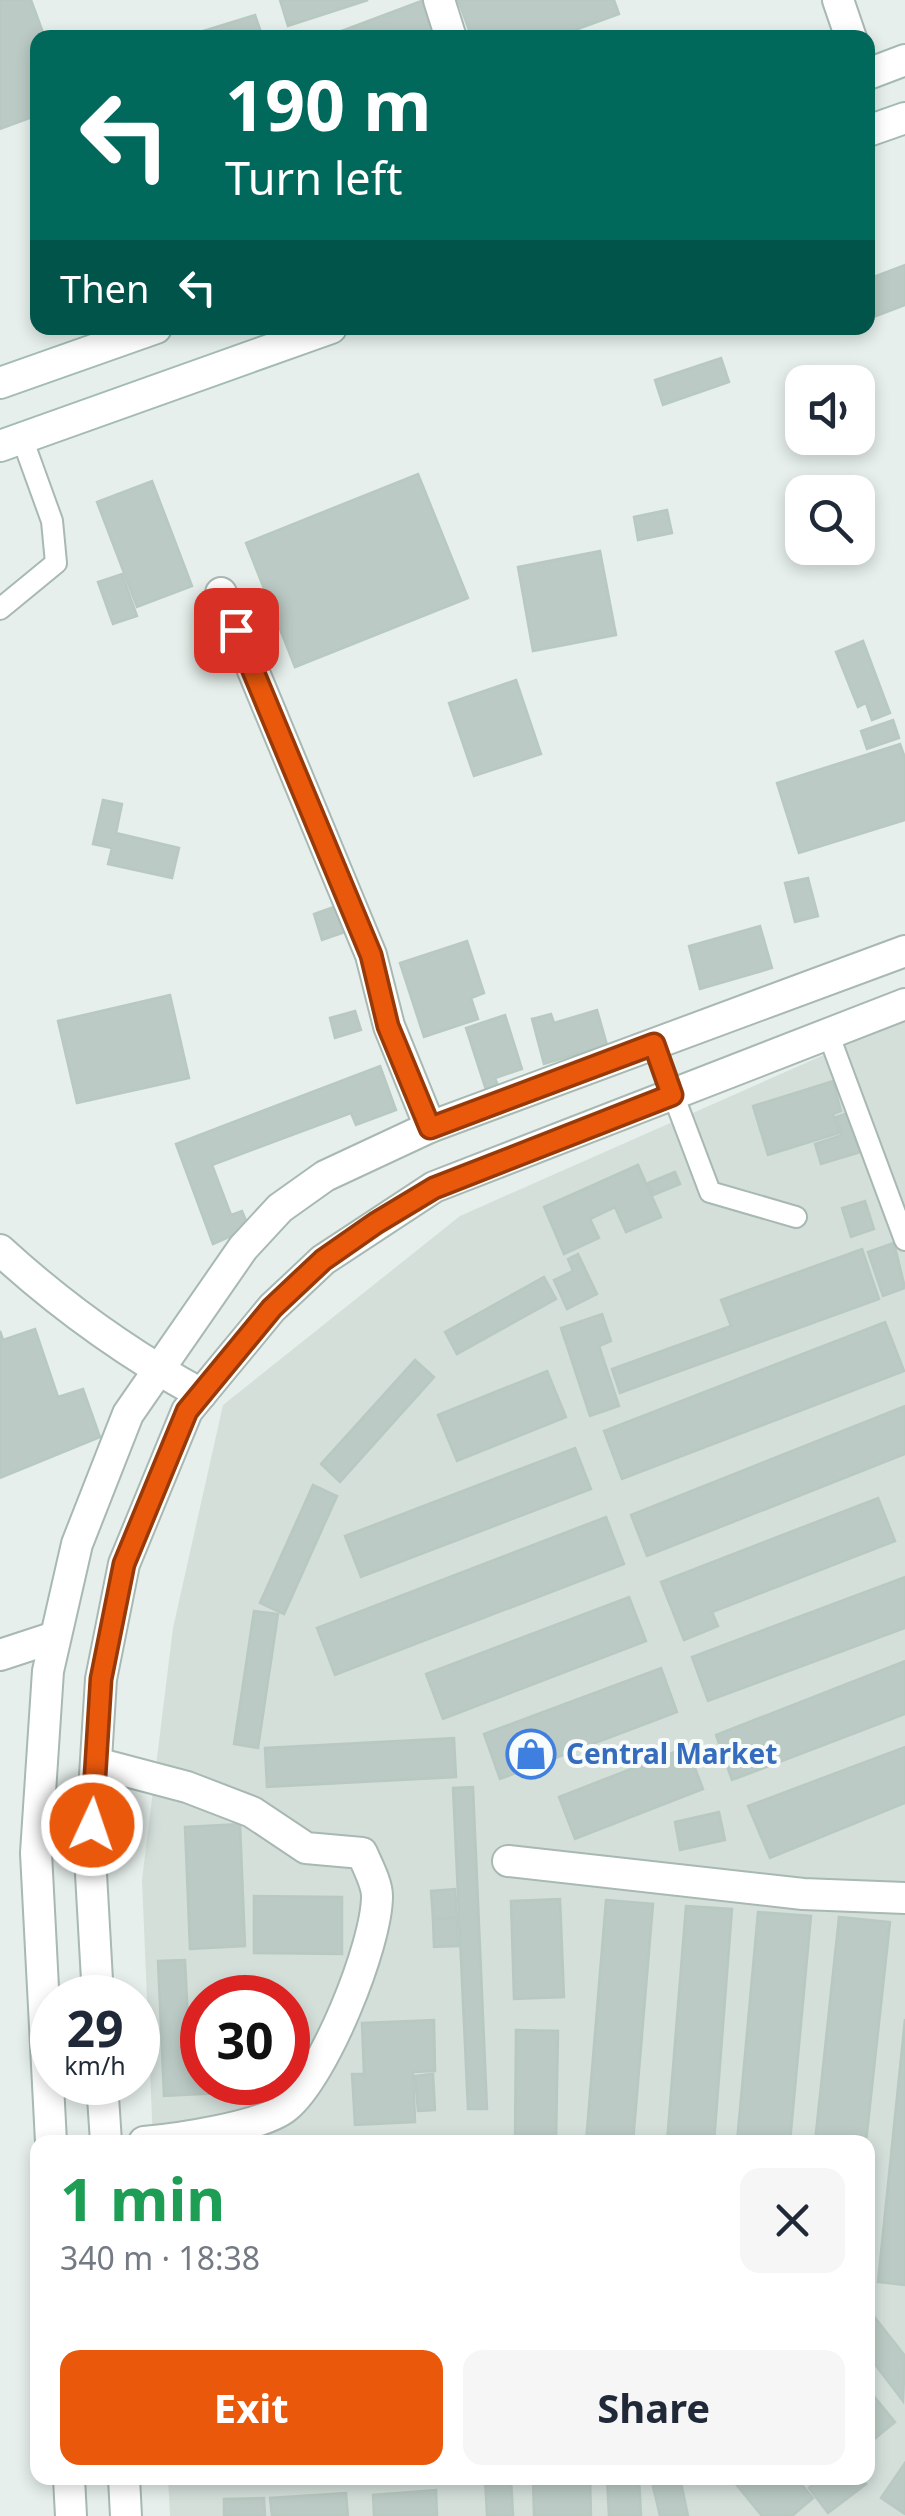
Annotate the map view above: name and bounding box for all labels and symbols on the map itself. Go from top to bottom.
pin [194,588,279,673]
shop icon: Central Market [505,1728,557,1780]
place label: Central Market [566,1734,777,1772]
position arrow [40,1773,144,1877]
speed limit sign: 30 [180,1975,310,2105]

